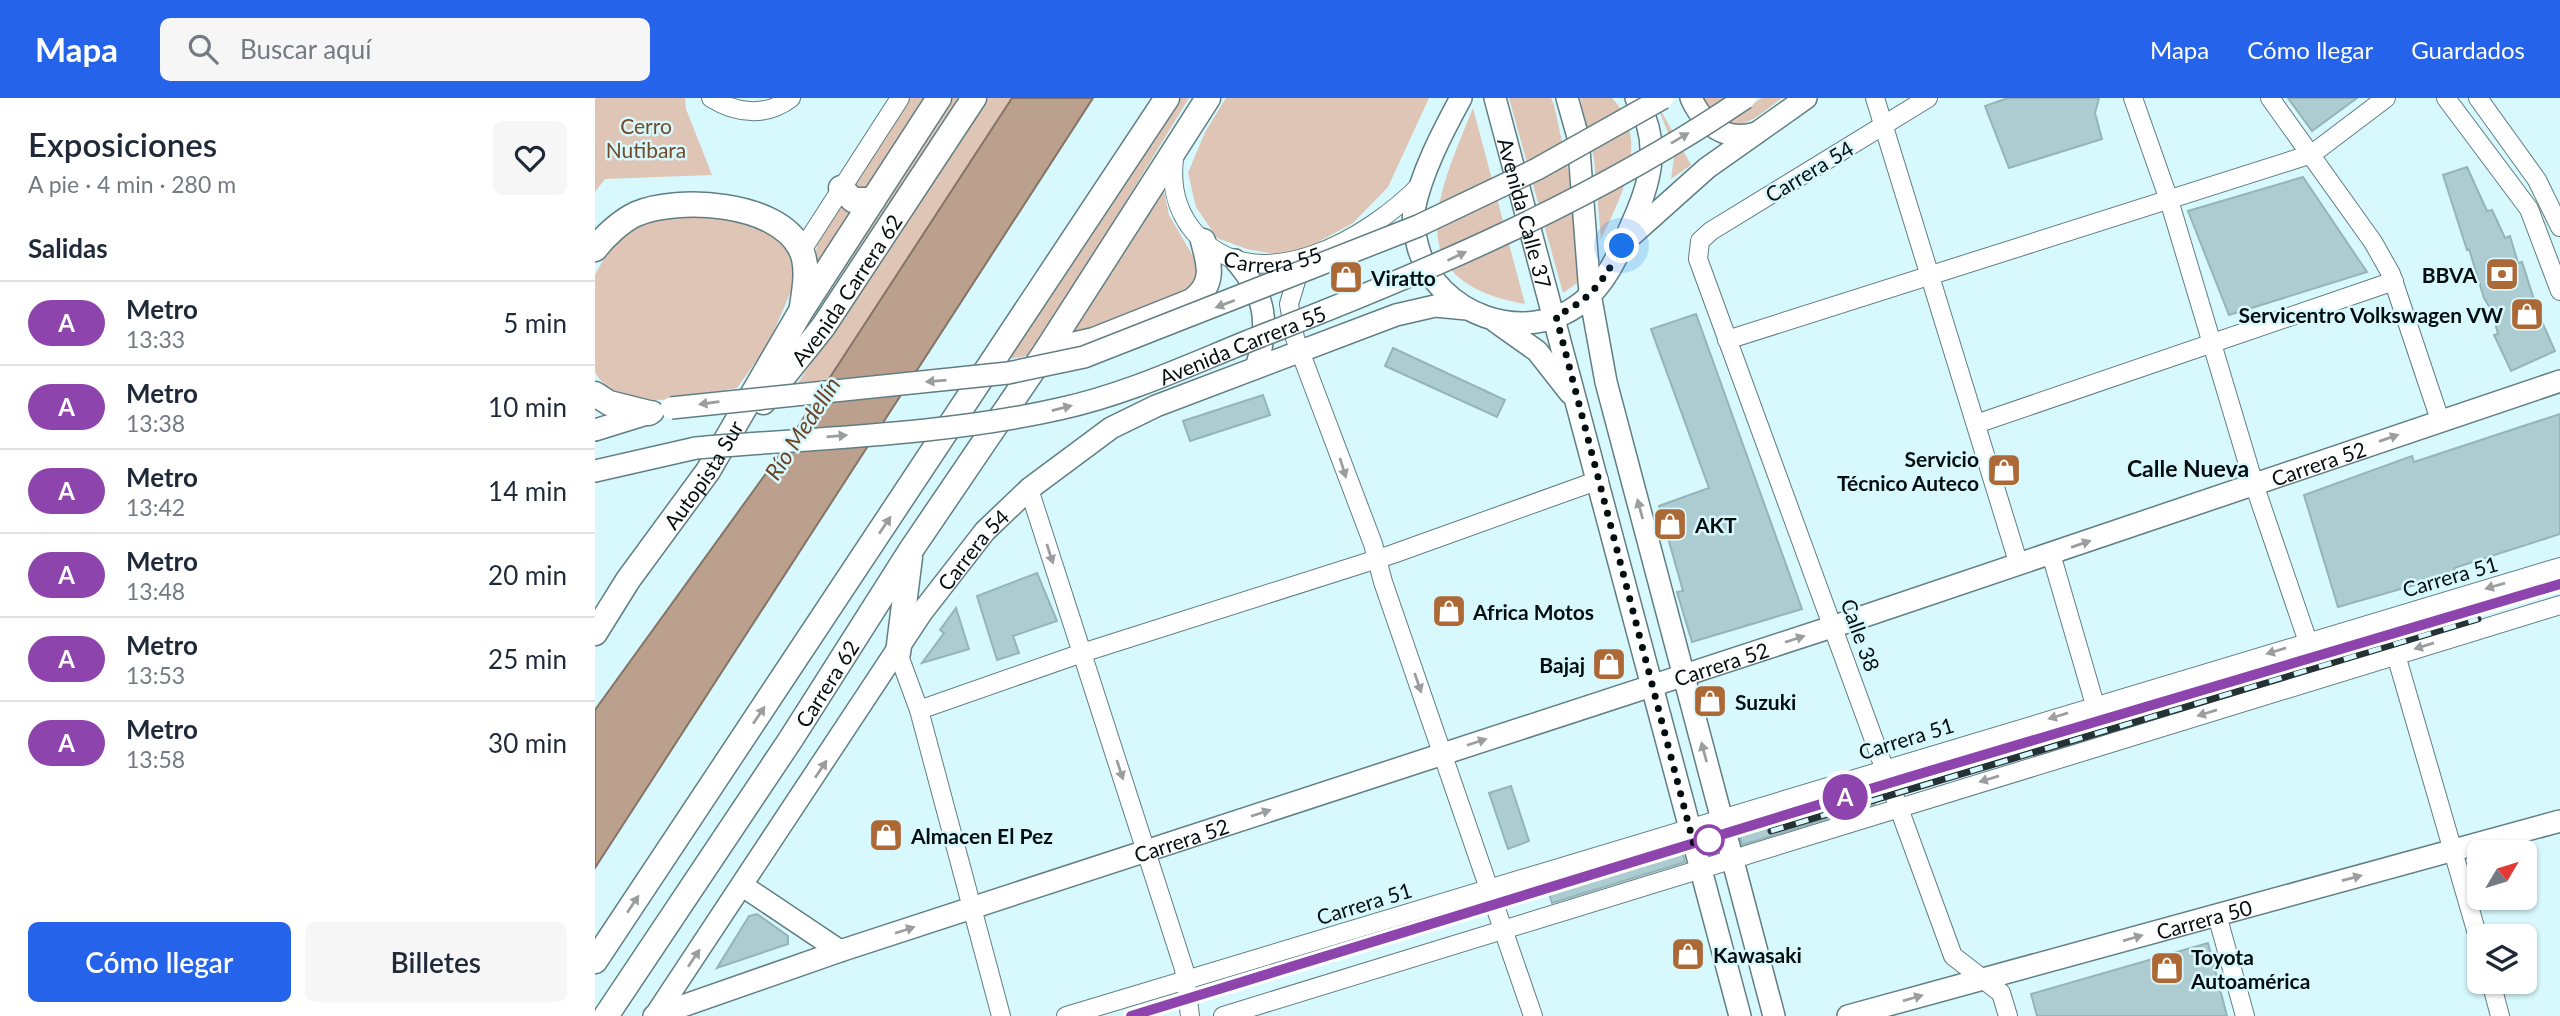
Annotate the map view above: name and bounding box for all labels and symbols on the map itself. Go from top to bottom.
park label: Cerro Nutibara [606,113,686,162]
one-way arrow [1670,132,1689,145]
street label: Avenida Calle 37 [1494,135,1558,291]
street label: Carrera 54 [1761,135,1857,207]
street label: Avenida Carrera 62 [785,209,906,370]
your location [1604,228,1639,263]
street label: Carrera 55 [1221,240,1325,276]
one-way arrow [1447,250,1467,262]
bank icon: BBVA [2483,255,2521,293]
shop icon: Viratto [1327,258,1365,296]
place label: BBVA [2422,262,2477,287]
place label: Viratto [1370,265,1436,290]
shop icon: Servicentro Volkswagen VW [2508,295,2546,333]
one-way arrow [1214,298,1235,309]
street label: Avenida Carrera 55 [1155,299,1329,389]
place label: Servicentro Volkswagen VW [2239,302,2503,327]
water label: Río Medellín [758,371,846,485]
one-way arrow [925,376,947,387]
one-way arrow [698,398,720,409]
one-way arrow [1051,402,1073,413]
street label: Autopista Sur [658,415,748,533]
one-way arrow [826,430,848,441]
one-way arrow [2378,432,2399,443]
street label: Carrera 52 [2268,435,2369,490]
place label: Servicio Técnico Auteco [1837,446,1979,495]
shop icon: Servicio Técnico Auteco [1985,451,2023,489]
district label: Calle Nueva [2127,454,2249,482]
one-way arrow [1339,458,1349,479]
one-way arrow [1634,498,1644,519]
street label: Carrera 54 [932,503,1013,595]
shop icon: AKT [1651,505,1689,543]
place label: AKT [1694,512,1737,537]
one-way arrow [878,516,891,535]
one-way arrow [2071,538,2092,549]
one-way arrow [1045,543,1055,564]
street label: Carrera 51 [2399,550,2501,602]
one-way arrow [2484,582,2505,592]
shop icon: Africa Motos [1430,592,1468,630]
street label: Calle 38 [1836,595,1886,675]
place label: Africa Motos [1472,599,1594,624]
one-way arrow [1785,633,1806,644]
street label: Carrera 62 [789,635,863,731]
street label: Carrera 52 [1671,636,1772,690]
one-way arrow [2414,642,2435,652]
shop icon: Bajaj [1590,645,1628,683]
one-way arrow [2266,647,2287,657]
place label: Bajaj [1539,652,1585,677]
one-way arrow [1413,672,1424,693]
shop icon: Suzuki [1691,682,1729,720]
place label: Suzuki [1735,689,1796,714]
one-way arrow [752,706,766,724]
one-way arrow [2196,708,2217,718]
one-way arrow [2048,711,2069,721]
street label: Carrera 51 [1855,712,1957,764]
one-way arrow [1467,736,1488,747]
one-way arrow [1698,741,1709,763]
one-way arrow [814,760,828,778]
one-way arrow [1115,760,1125,781]
line badge: A [1822,774,1868,820]
one-way arrow [1978,774,1999,785]
one-way arrow [1251,807,1272,818]
street label: Carrera 52 [1131,812,1232,867]
shop icon: Almacen El Pez [867,816,905,854]
place label: Almacen El Pez [910,823,1053,848]
unlabelled marker [1694,825,1724,855]
north arrow [2467,840,2537,910]
one-way arrow [2341,872,2363,883]
street label: Carrera 51 [1313,877,1415,929]
street label: Carrera 50 [2153,894,2255,944]
one-way arrow [626,895,640,913]
one-way arrow [895,924,916,935]
one-way arrow [2123,933,2144,943]
shop icon: Kawasaki [1669,935,1707,973]
place label: Kawasaki [1713,942,1802,967]
place label: Toyota Autoamérica [2190,944,2310,993]
one-way arrow [687,949,701,967]
shop icon: Toyota Autoamérica [2148,949,2186,987]
one-way arrow [1903,992,1924,1002]

